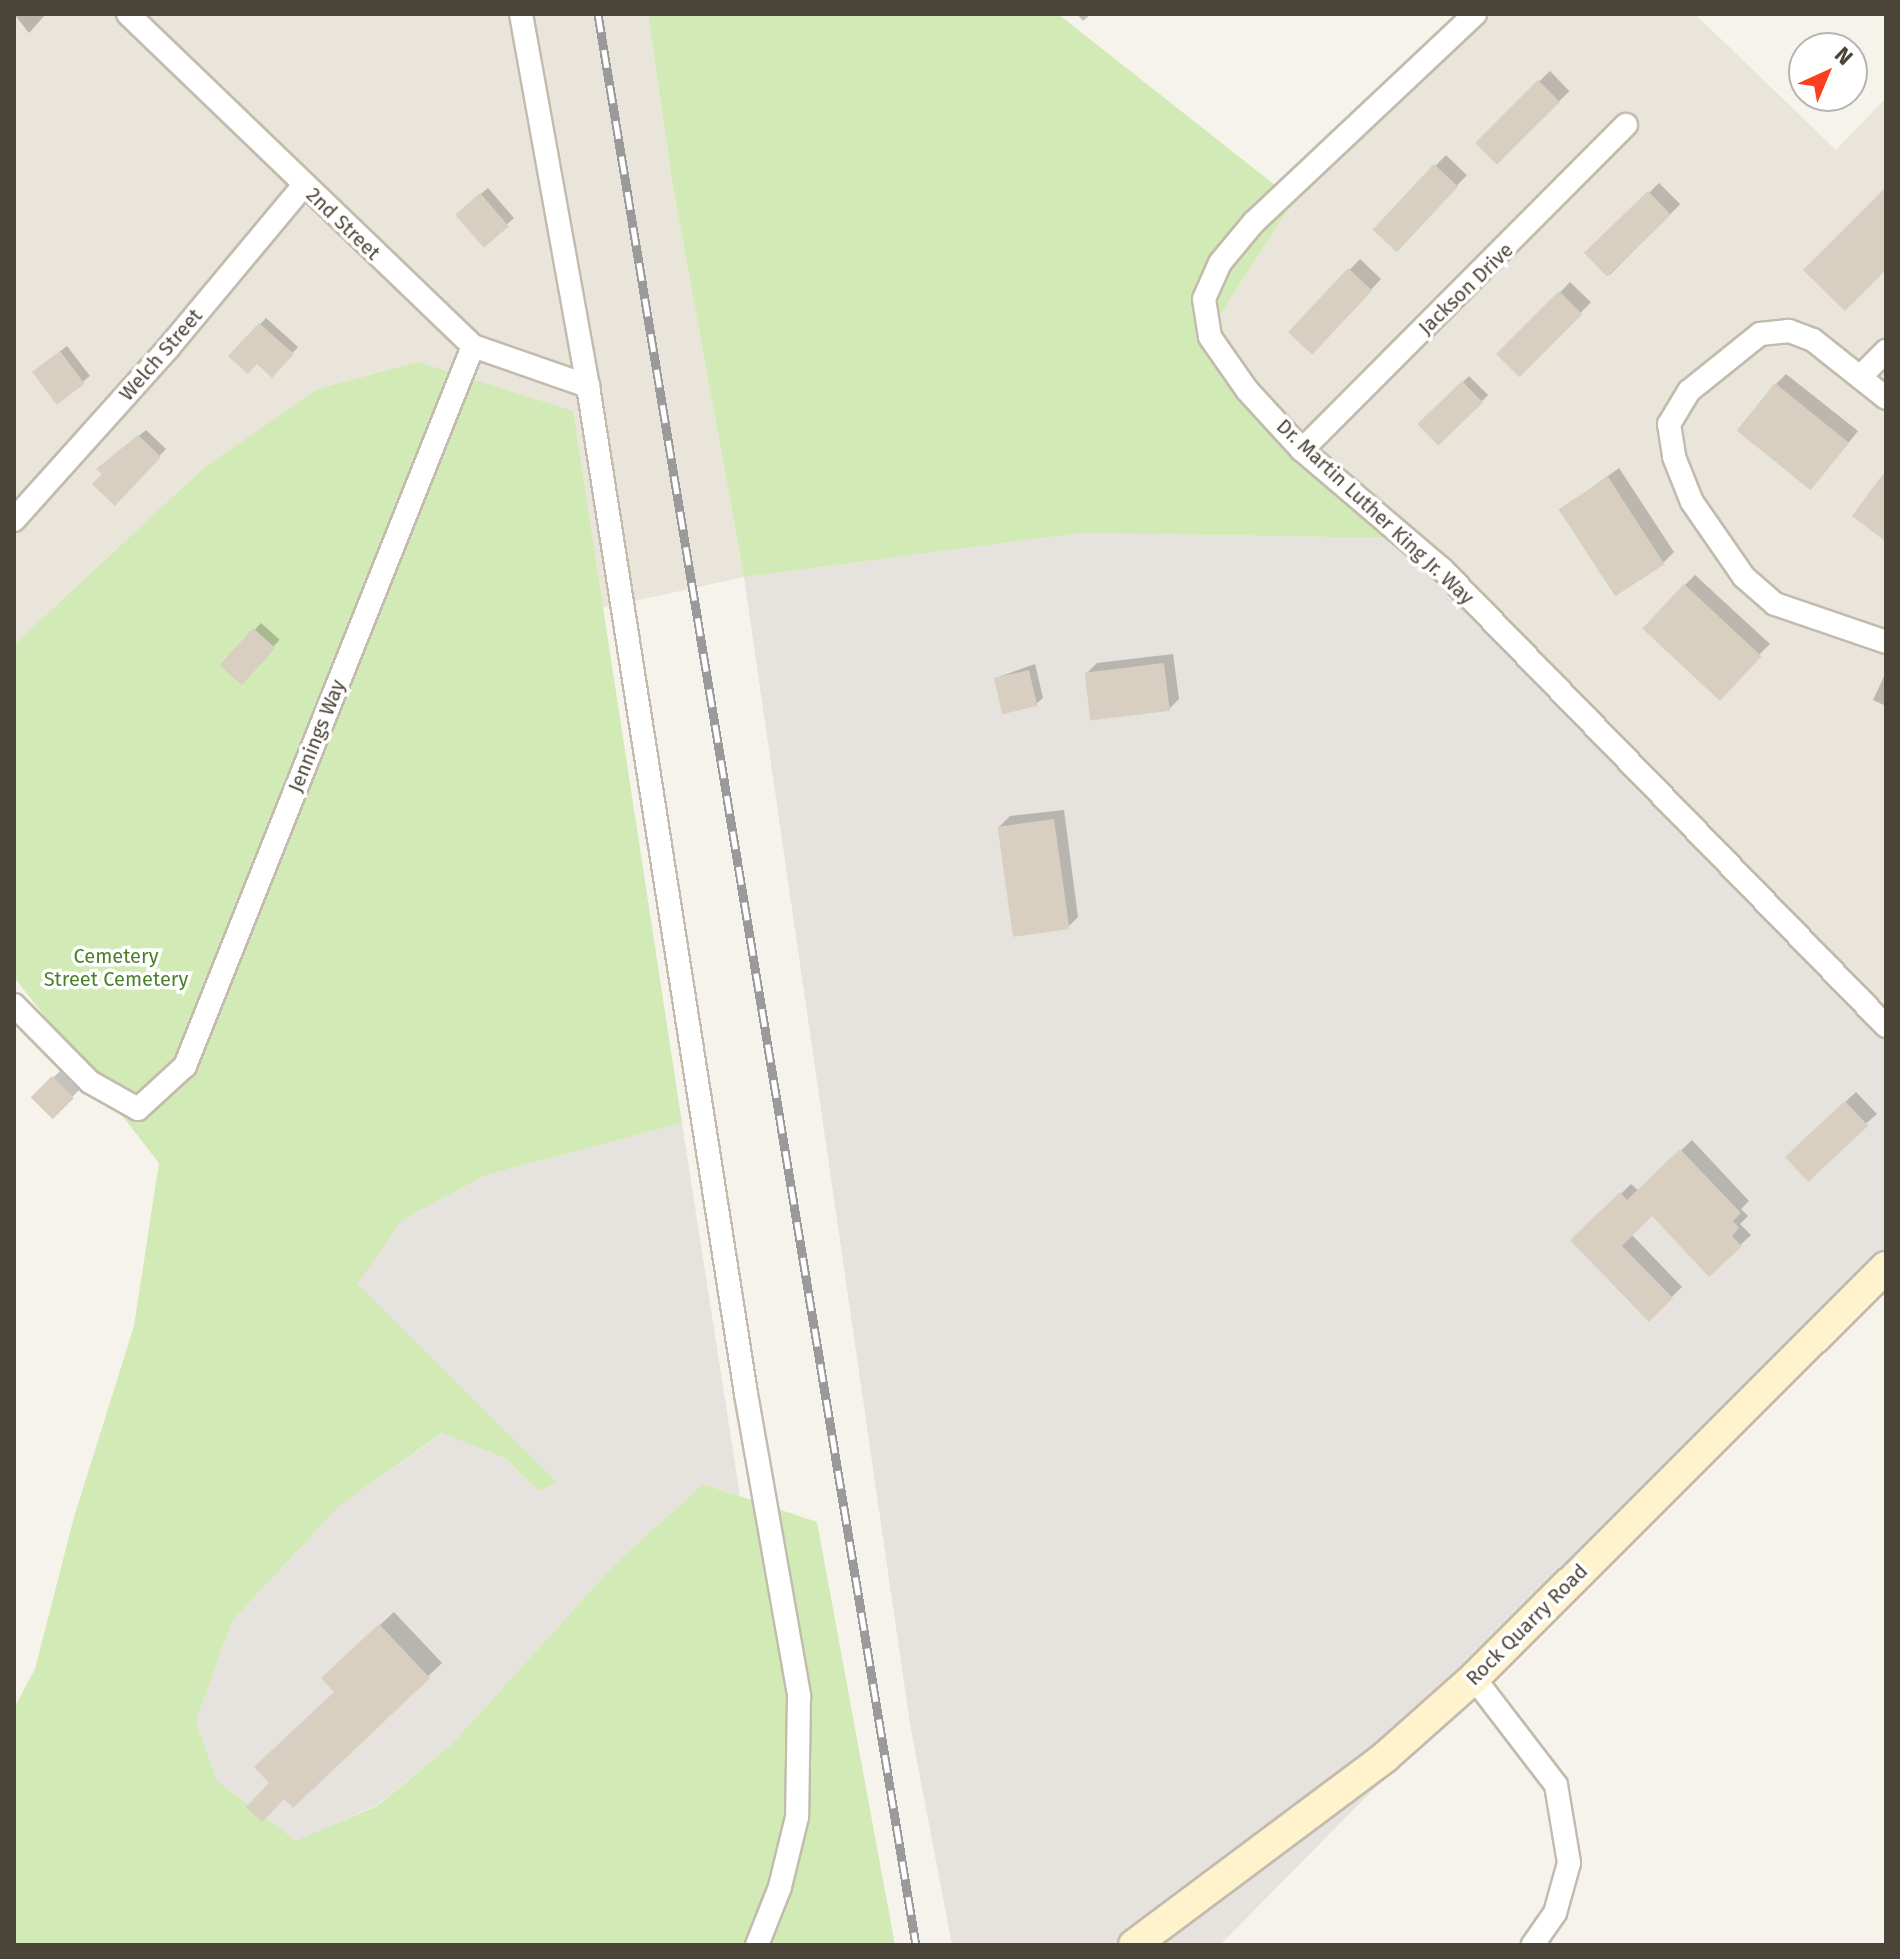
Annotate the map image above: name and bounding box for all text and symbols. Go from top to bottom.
north arrow [1788,32,1868,112]
text: N [1829,41,1858,71]
street label: 2nd Street [301,183,385,265]
street label: Jackson Drive [1414,238,1518,340]
street label: Welch Street [115,304,207,406]
street label: Dr. Martin Luther King Jr. Way [1271,414,1479,610]
street label: Jennings Way [284,676,350,796]
park label: Cemetery Street Cemetery [44,944,188,991]
street label: Rock Quarry Road [1461,1559,1593,1691]

